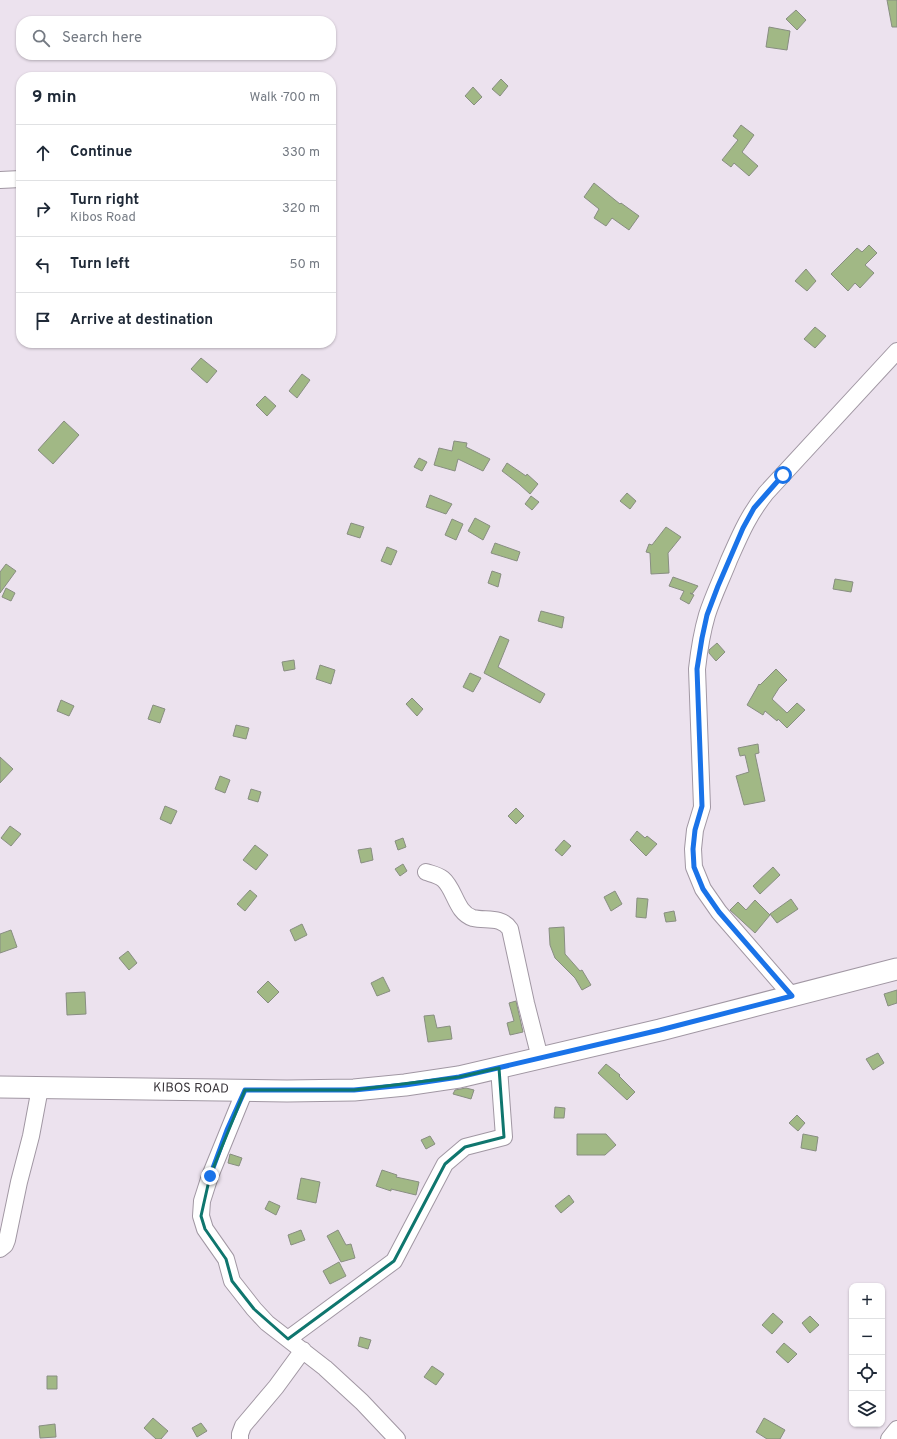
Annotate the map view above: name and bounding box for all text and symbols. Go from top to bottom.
search box [16,16,336,60]
icon: search [30,27,52,49]
text: Search here [62,29,142,48]
text: 9 min [32,87,76,109]
text: Walk · 700 m [250,90,320,106]
icon: ahead [32,142,54,164]
text: Continue [70,143,132,162]
text: 330 m [282,145,320,161]
text: Turn right [70,191,139,210]
icon: right [32,198,54,220]
text: 320 m [282,201,320,217]
text: Kibos Road [70,210,136,226]
icon: left [32,254,54,276]
text: Turn left [70,255,130,274]
text: 50 m [290,257,320,273]
icon: arrive [32,310,54,332]
text: Arrive at destination [70,311,213,330]
route start [774,466,792,484]
street label: KIBOS ROAD [153,1080,229,1098]
route end [201,1167,219,1185]
map controls [849,1283,885,1427]
button: + [849,1283,885,1319]
button: − [849,1319,885,1355]
button: locate [849,1355,885,1391]
button: layers [849,1391,885,1427]

